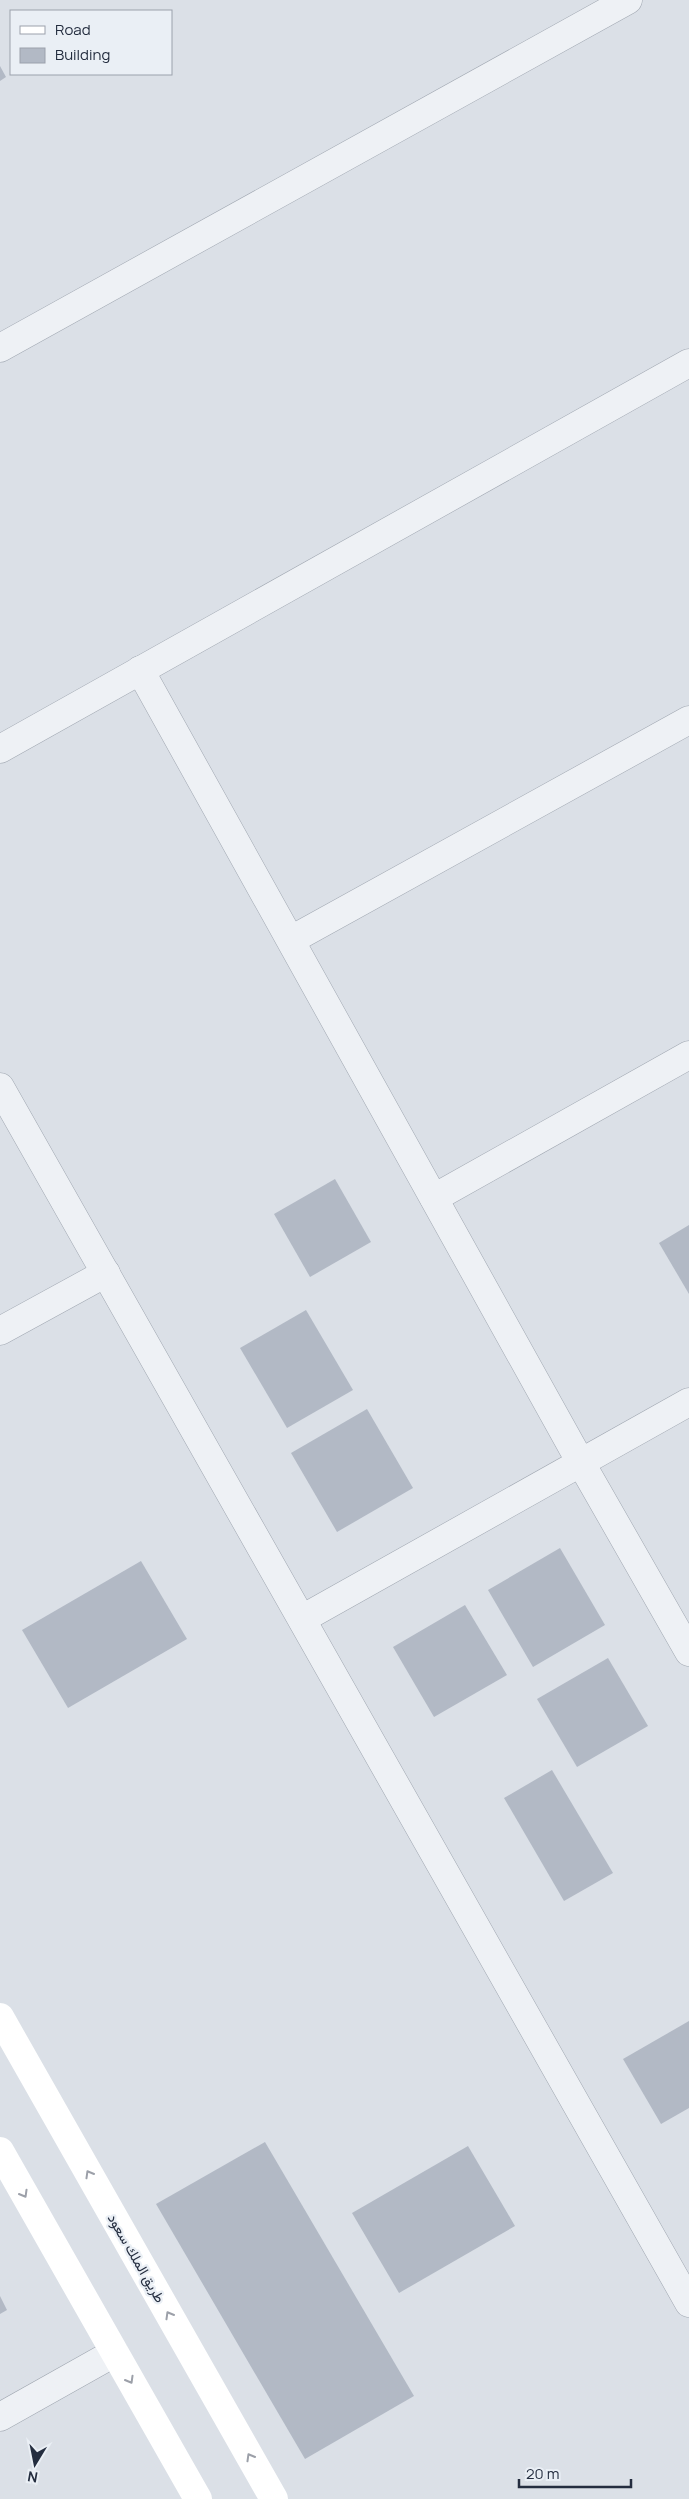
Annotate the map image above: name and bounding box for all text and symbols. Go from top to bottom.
legend [10,10,172,75]
text: Road [55,19,91,40]
text: Building [55,44,110,65]
one-way arrow [85,2171,95,2180]
one-way arrow [18,2188,28,2197]
street label: طريق الملك سعود [104,2210,170,2306]
one-way arrow [166,2312,176,2321]
one-way arrow [124,2375,134,2384]
north arrow [10,2439,60,2489]
one-way arrow [246,2453,256,2462]
scale bar [519,2456,632,2488]
text: 20 m [526,2463,559,2484]
text: N [26,2467,39,2488]

